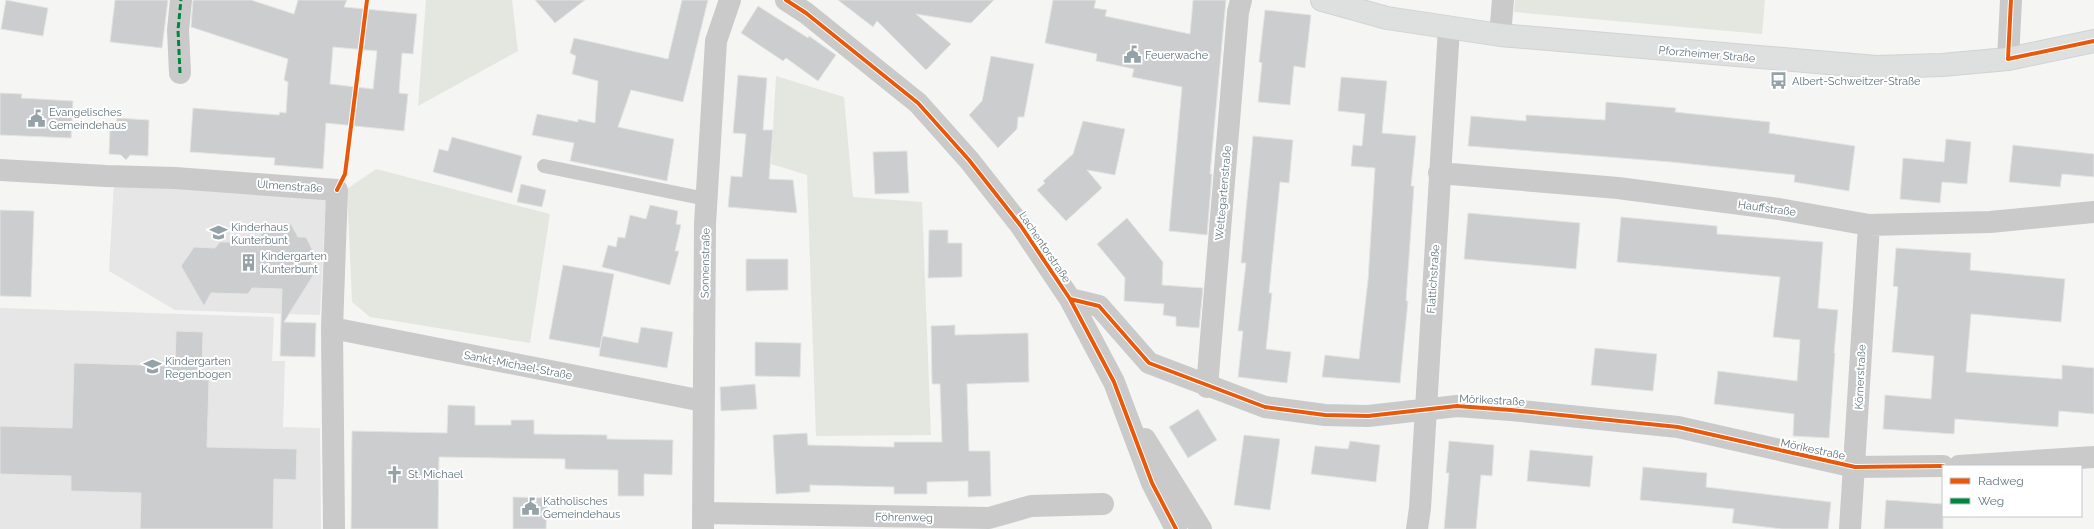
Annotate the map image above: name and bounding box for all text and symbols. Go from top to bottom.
street label: Pforzheimer Straße [1658,44,1756,65]
public building icon: Feuerwache [1122,45,1142,65]
place label: Feuerwache [1145,49,1209,62]
bus stop icon: Albert-Schweitzer-Straße [1769,71,1789,91]
place label: Albert-Schweitzer-Straße [1792,75,1921,88]
place label: Evangelisches Gemeindehaus [49,106,126,132]
public building icon: Evangelisches Gemeindehaus [26,108,46,128]
street label: Wettegartenstraße [1213,144,1234,241]
street label: Ulmenstraße [257,178,324,195]
street label: Hauffstraße [1737,198,1797,219]
street label: Lachentorstraße [1016,209,1073,286]
place label: Kinderhaus Kunterbunt [231,221,288,247]
school or university icon: Kinderhaus Kunterbunt [208,223,228,243]
street label: Sonnenstraße [698,227,713,298]
street label: Flattichstraße [1425,244,1442,314]
place label: Kindergarten Kunterbunt [261,250,327,276]
building icon: Kindergarten Kunterbunt [238,252,258,272]
street label: Körnerstraße [1852,344,1869,410]
street label: Sankt-Michael-Straße [463,349,574,382]
place label: Kindergarten Regenbogen [165,355,231,381]
school or university icon: Kindergarten Regenbogen [142,357,162,377]
street label: Mörikestraße [1459,392,1526,409]
street label: Mörikestraße [1779,436,1847,463]
church icon: St. Michael [385,464,405,484]
legend [1942,465,2082,517]
place label: St. Michael [408,468,463,481]
text: Radweg [1978,474,2024,488]
text: Weg [1978,494,2004,508]
place label: Katholisches Gemeindehaus [543,495,620,521]
public building icon: Katholisches Gemeindehaus [520,497,540,517]
street label: Föhrenweg [875,510,933,525]

